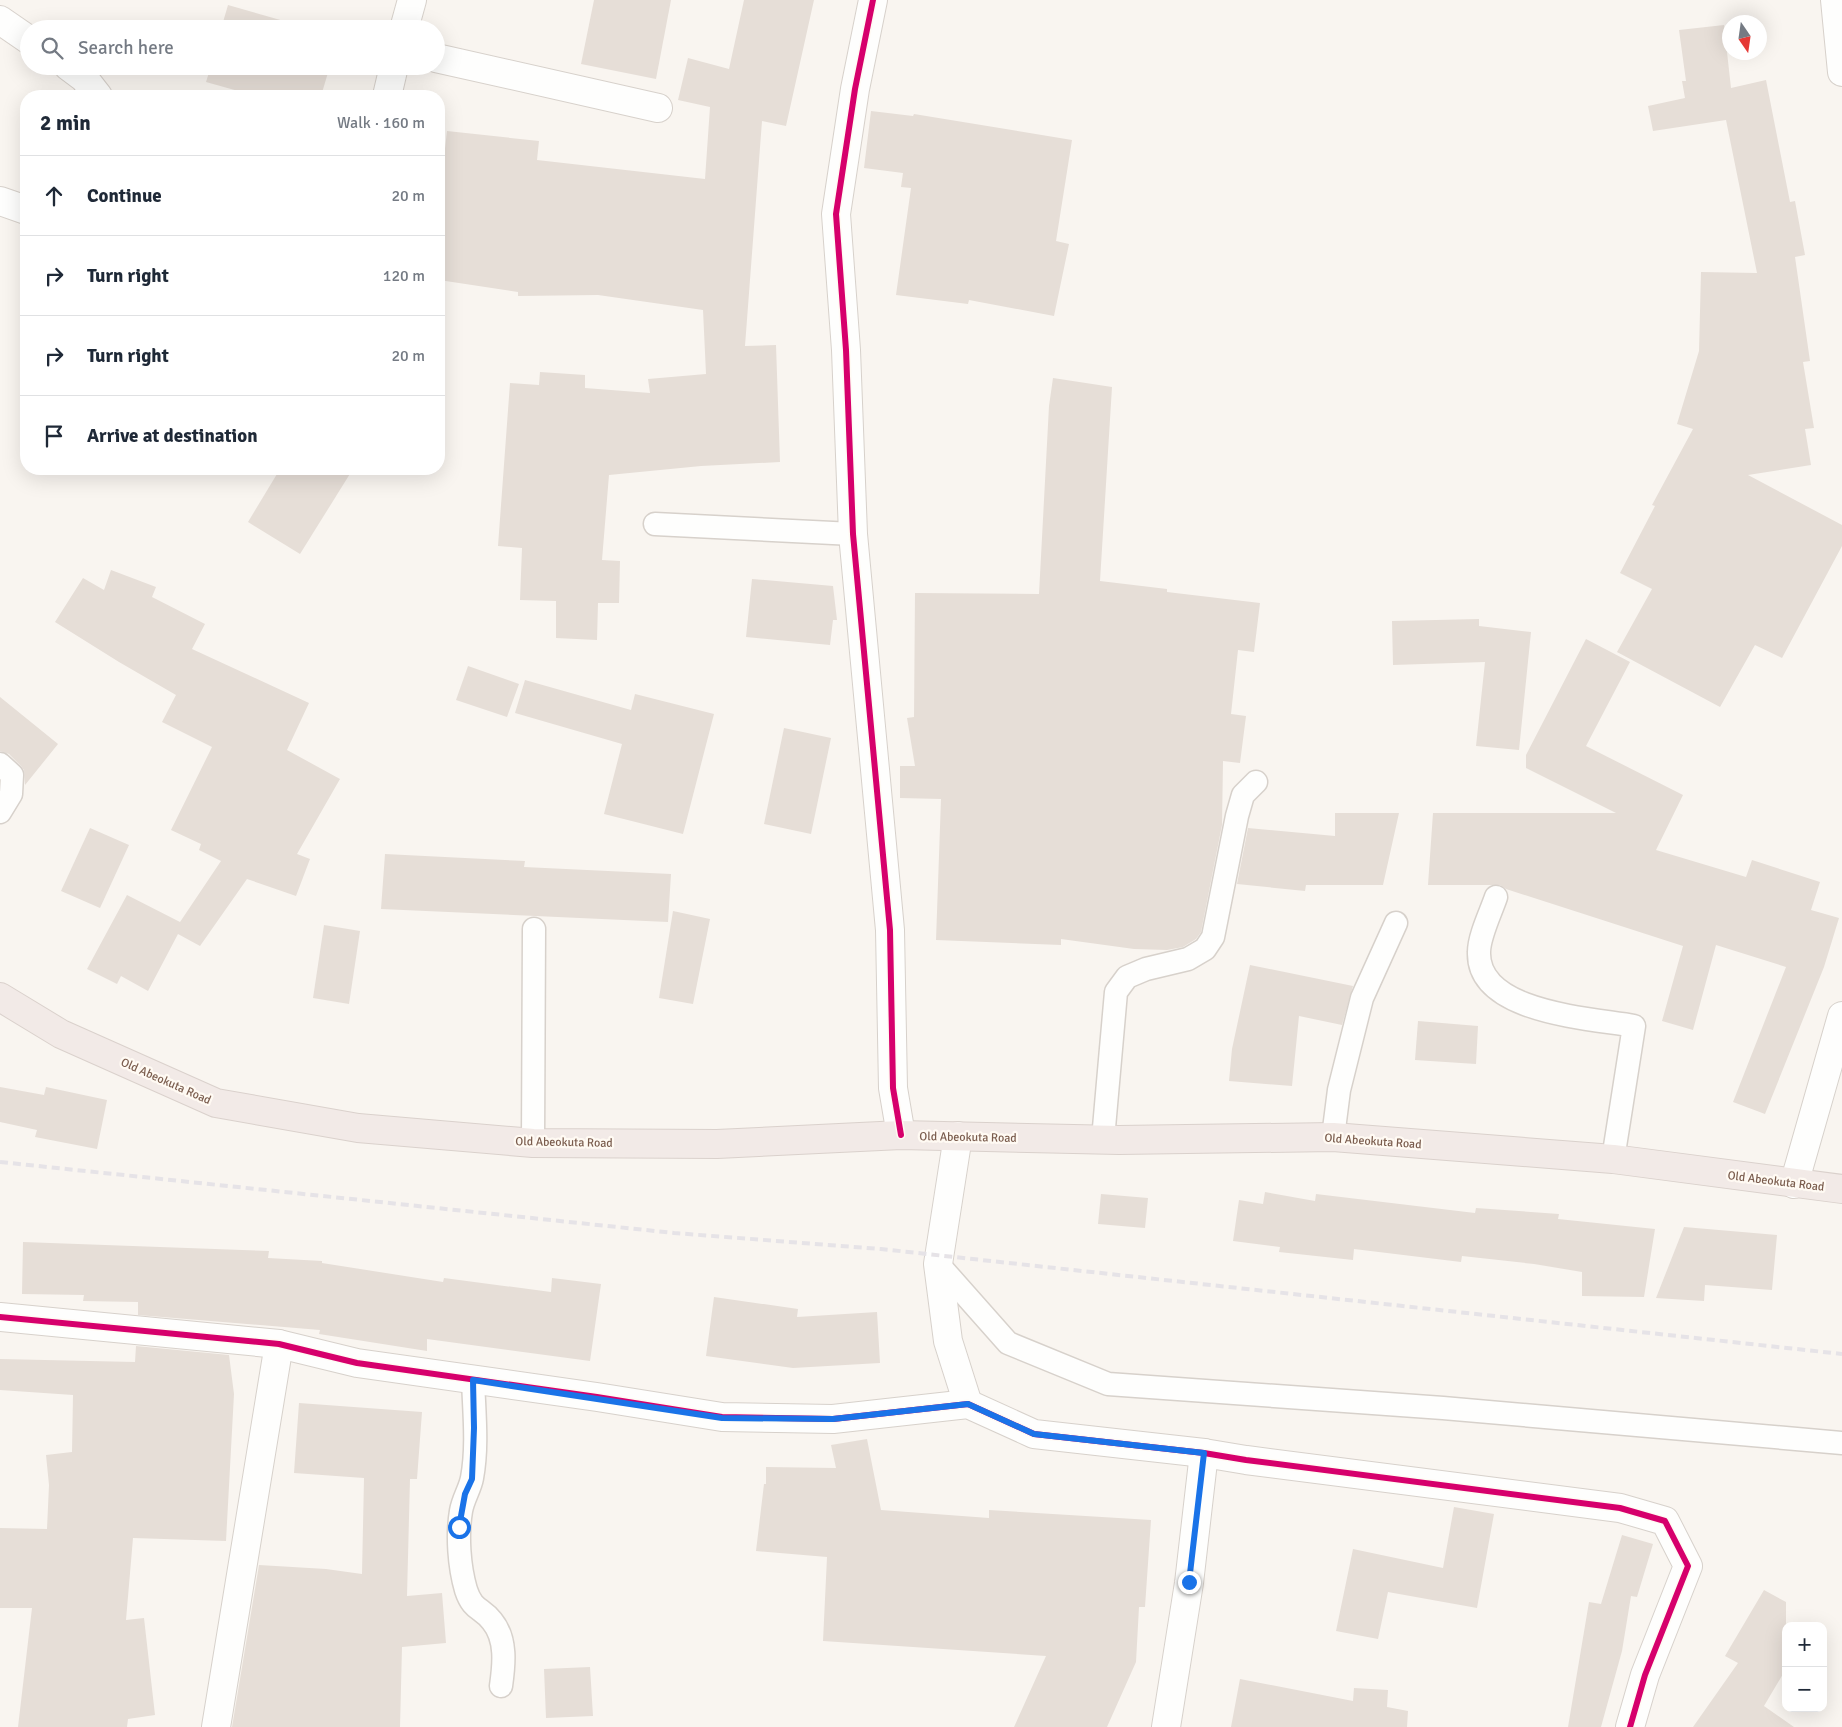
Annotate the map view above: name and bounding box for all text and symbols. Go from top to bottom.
north arrow [1722,15,1767,60]
search box [20,20,445,75]
icon: search [38,34,66,62]
text: Search here [78,36,174,60]
text: 2 min [40,110,91,136]
text: Walk · 160 m [337,113,425,133]
icon: ahead [40,182,68,210]
text: Continue [87,184,162,208]
text: 20 m [391,186,425,206]
icon: right [40,262,68,290]
text: Turn right [87,264,169,288]
text: 120 m [383,266,425,286]
icon: right [40,342,68,370]
text: Turn right [87,344,169,368]
text: 20 m [391,346,425,366]
icon: arrive [40,422,68,450]
text: Arrive at destination [87,424,258,448]
street label: Old Abeokuta Road [118,1055,213,1108]
street label: Old Abeokuta Road [919,1129,1017,1146]
street label: Old Abeokuta Road [1324,1131,1422,1152]
street label: Old Abeokuta Road [515,1134,613,1151]
street label: Old Abeokuta Road [1727,1168,1825,1195]
route start [448,1516,471,1539]
route end [1178,1571,1201,1594]
map controls [1782,1622,1827,1712]
button: + [1782,1622,1827,1667]
button: − [1782,1667,1827,1712]

